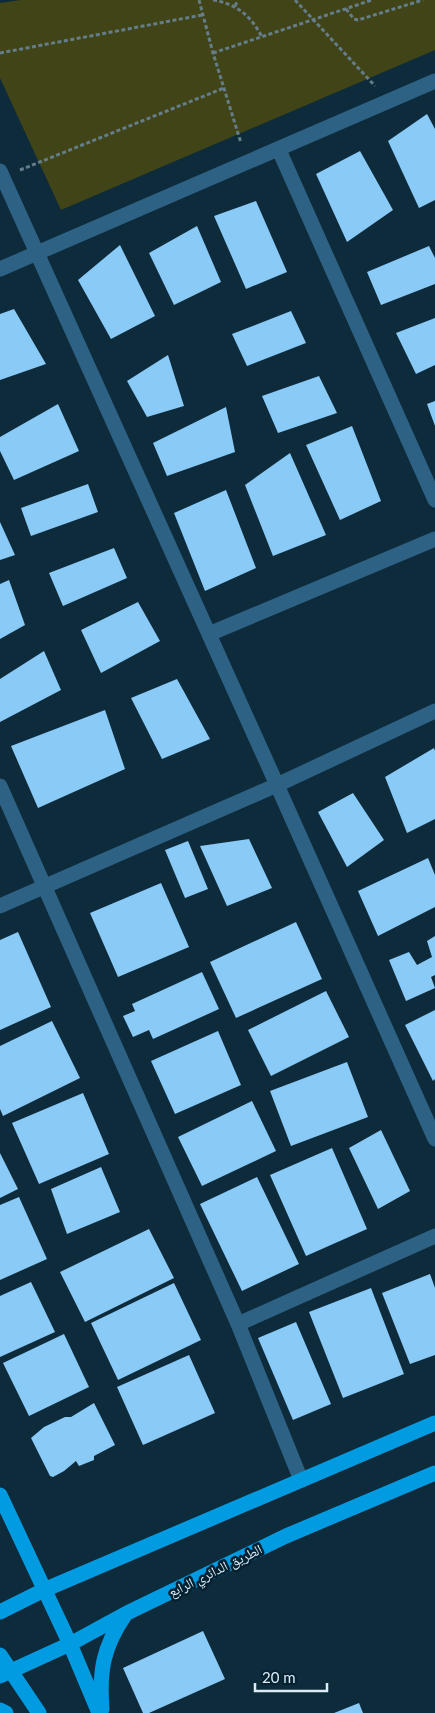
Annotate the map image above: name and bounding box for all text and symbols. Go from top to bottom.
street label: الطريق الدائري الرابع [165,1540,266,1603]
scale bar [255,1660,328,1692]
text: 20 m [262,1668,296,1686]

